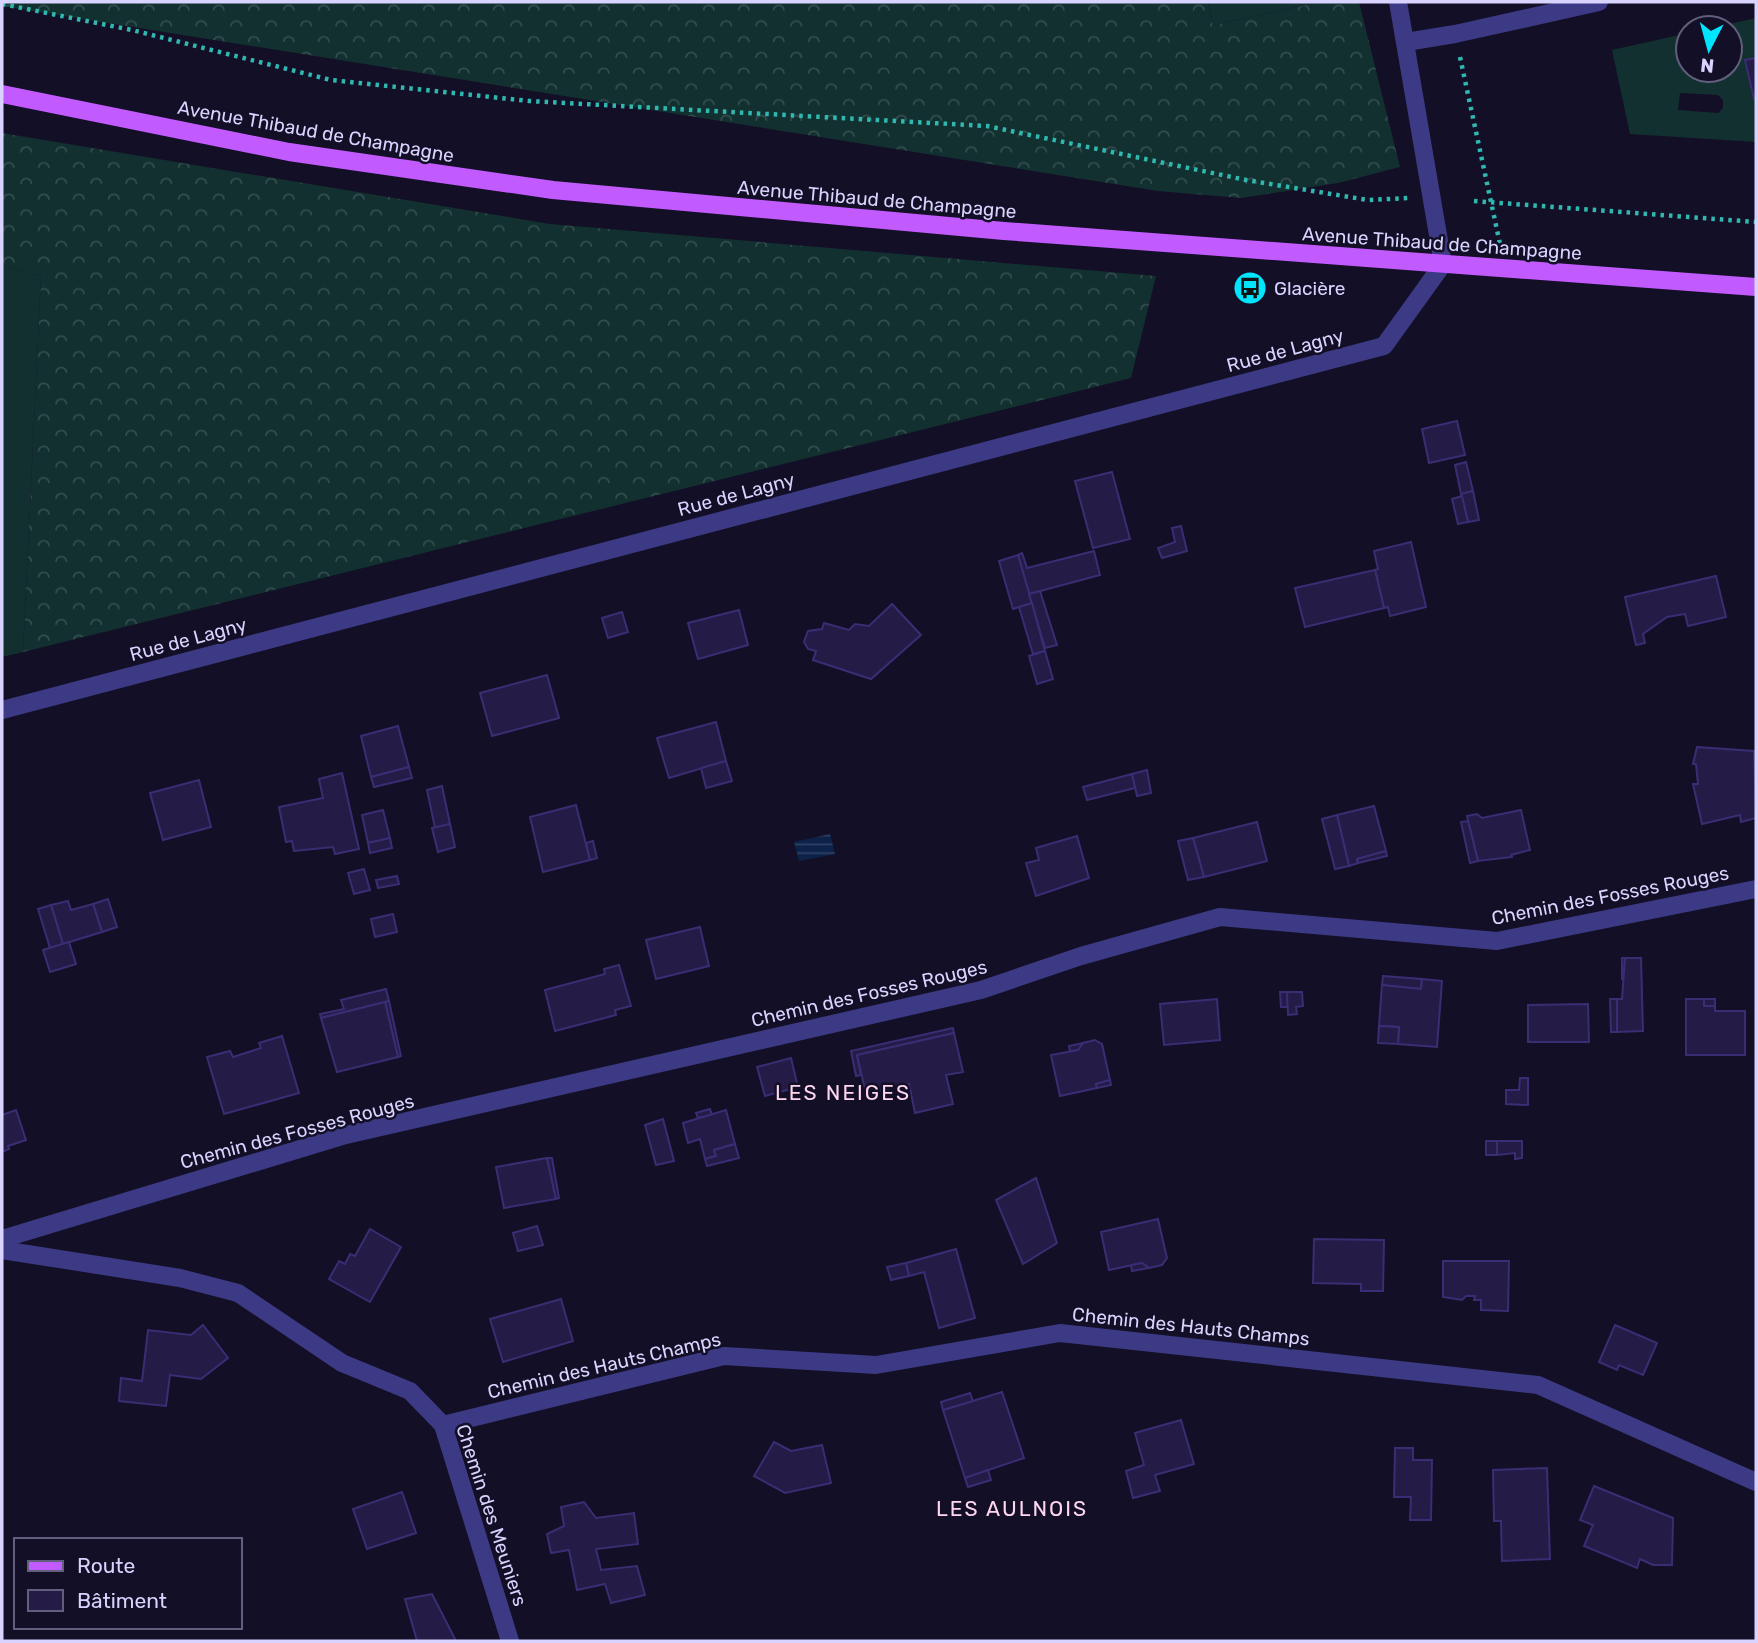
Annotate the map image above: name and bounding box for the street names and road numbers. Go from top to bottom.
street label: Avenue Thibaud de Champagne [176,96,456,167]
street label: Avenue Thibaud de Champagne [736,176,1018,223]
street label: Avenue Thibaud de Champagne [1301,222,1583,265]
street label: Rue de Lagny [1224,324,1346,377]
street label: Rue de Lagny [675,468,797,521]
street label: Rue de Lagny [127,613,249,666]
street label: Chemin des Fosses Rouges [1489,861,1731,930]
street label: Chemin des Fosses Rouges [749,955,989,1032]
street label: Chemin des Fosses Rouges [178,1089,417,1174]
street label: Chemin des Hauts Champs [1071,1303,1311,1350]
street label: Chemin des Hauts Champs [485,1327,723,1404]
street label: Chemin des Meuniers [451,1421,532,1609]

